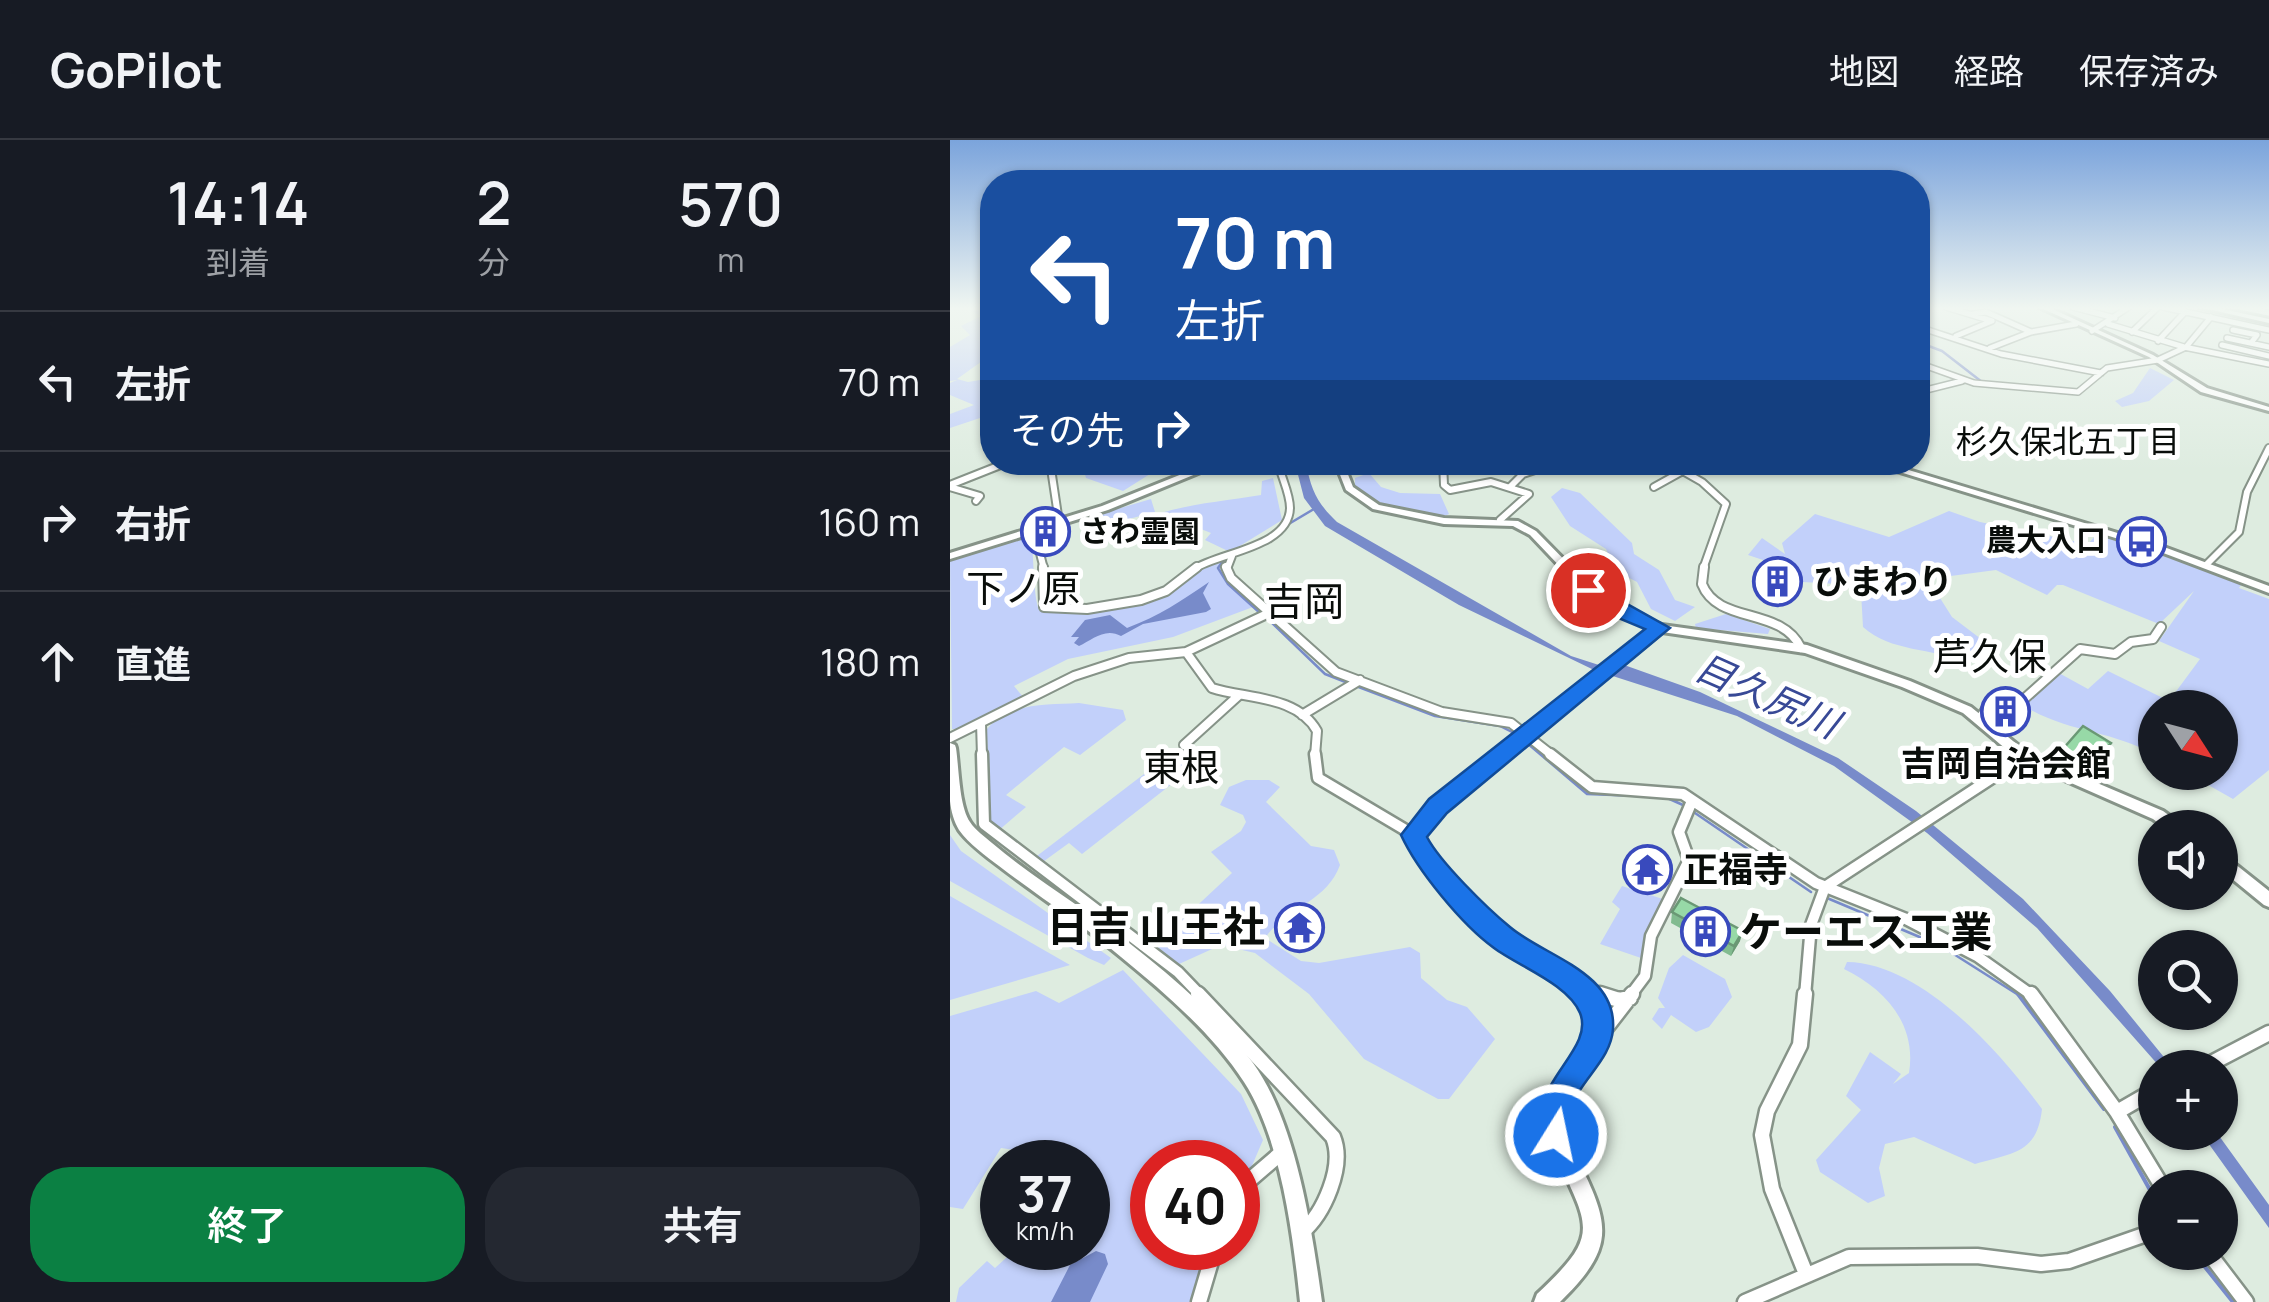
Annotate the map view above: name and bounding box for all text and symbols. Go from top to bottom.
text: GoPilot [50,37,223,102]
text: 地図 [1829,47,1899,95]
text: 経路 [1954,47,2024,95]
text: 保存済み [2079,47,2219,95]
text: 14:14 [167,161,309,243]
text: 2 [476,161,511,243]
text: 570 [678,162,783,244]
text: 70 m [1175,194,1335,290]
icon: left [1010,210,1140,340]
text: m [717,238,744,282]
text: 到着 [206,240,270,284]
text: 分 [478,240,510,284]
text: 左折 [1175,289,1265,351]
icon: left [30,354,85,409]
text: 70 m [838,355,920,407]
text: 左折 [115,357,191,409]
icon: right [1144,400,1199,455]
text: その先 [1010,403,1124,455]
district label: 杉久保北五丁目 [1956,419,2180,463]
icon: right [30,494,85,549]
text: 160 m [819,495,920,547]
text: 右折 [115,497,191,549]
building icon: さわ霊園 [1019,506,1071,558]
place label: さわ霊園 [1080,510,1200,551]
bus stop icon: 農大入口 [2115,515,2167,567]
place label: 農大入口 [1986,519,2106,560]
pin [1546,548,1631,633]
building icon: ひまわり [1752,556,1804,608]
place label: ひまわり [1813,557,1953,605]
district label: 下ノ原 [966,561,1080,613]
icon: arrive [1561,563,1616,618]
district label: 吉岡 [1264,573,1344,628]
district label: 芦久保 [1933,629,2047,681]
icon: ahead [30,634,85,689]
text: 180 m [820,635,920,687]
text: 直進 [115,637,191,689]
water label: 目久尻川 [1688,640,1851,750]
building icon: 吉岡自治会館 [1980,686,2032,738]
north arrow [2138,690,2238,790]
map controls [2138,690,2238,1270]
place label: 吉岡自治会館 [1901,739,2111,787]
district label: 東根 [1143,740,1219,792]
button: sound [2138,810,2238,910]
temple icon: 正福寺 [1622,844,1674,896]
place label: 正福寺 [1683,845,1788,893]
place label: 日吉 山王社 [1047,897,1265,955]
temple icon: 日吉 山王社 [1274,901,1326,953]
place label: ケーエス工業 [1740,902,1992,960]
building icon: ケーエス工業 [1679,906,1731,958]
button: search [2138,930,2238,1030]
button: + [2138,1050,2238,1150]
position arrow [1504,1083,1608,1187]
speed limit sign: 40 [1130,1140,1260,1270]
text: 37 [1017,1159,1073,1227]
button: 終了 [30,1167,465,1282]
button: 共有 [485,1167,920,1282]
button: − [2138,1170,2238,1270]
text: km/h [1016,1213,1074,1248]

